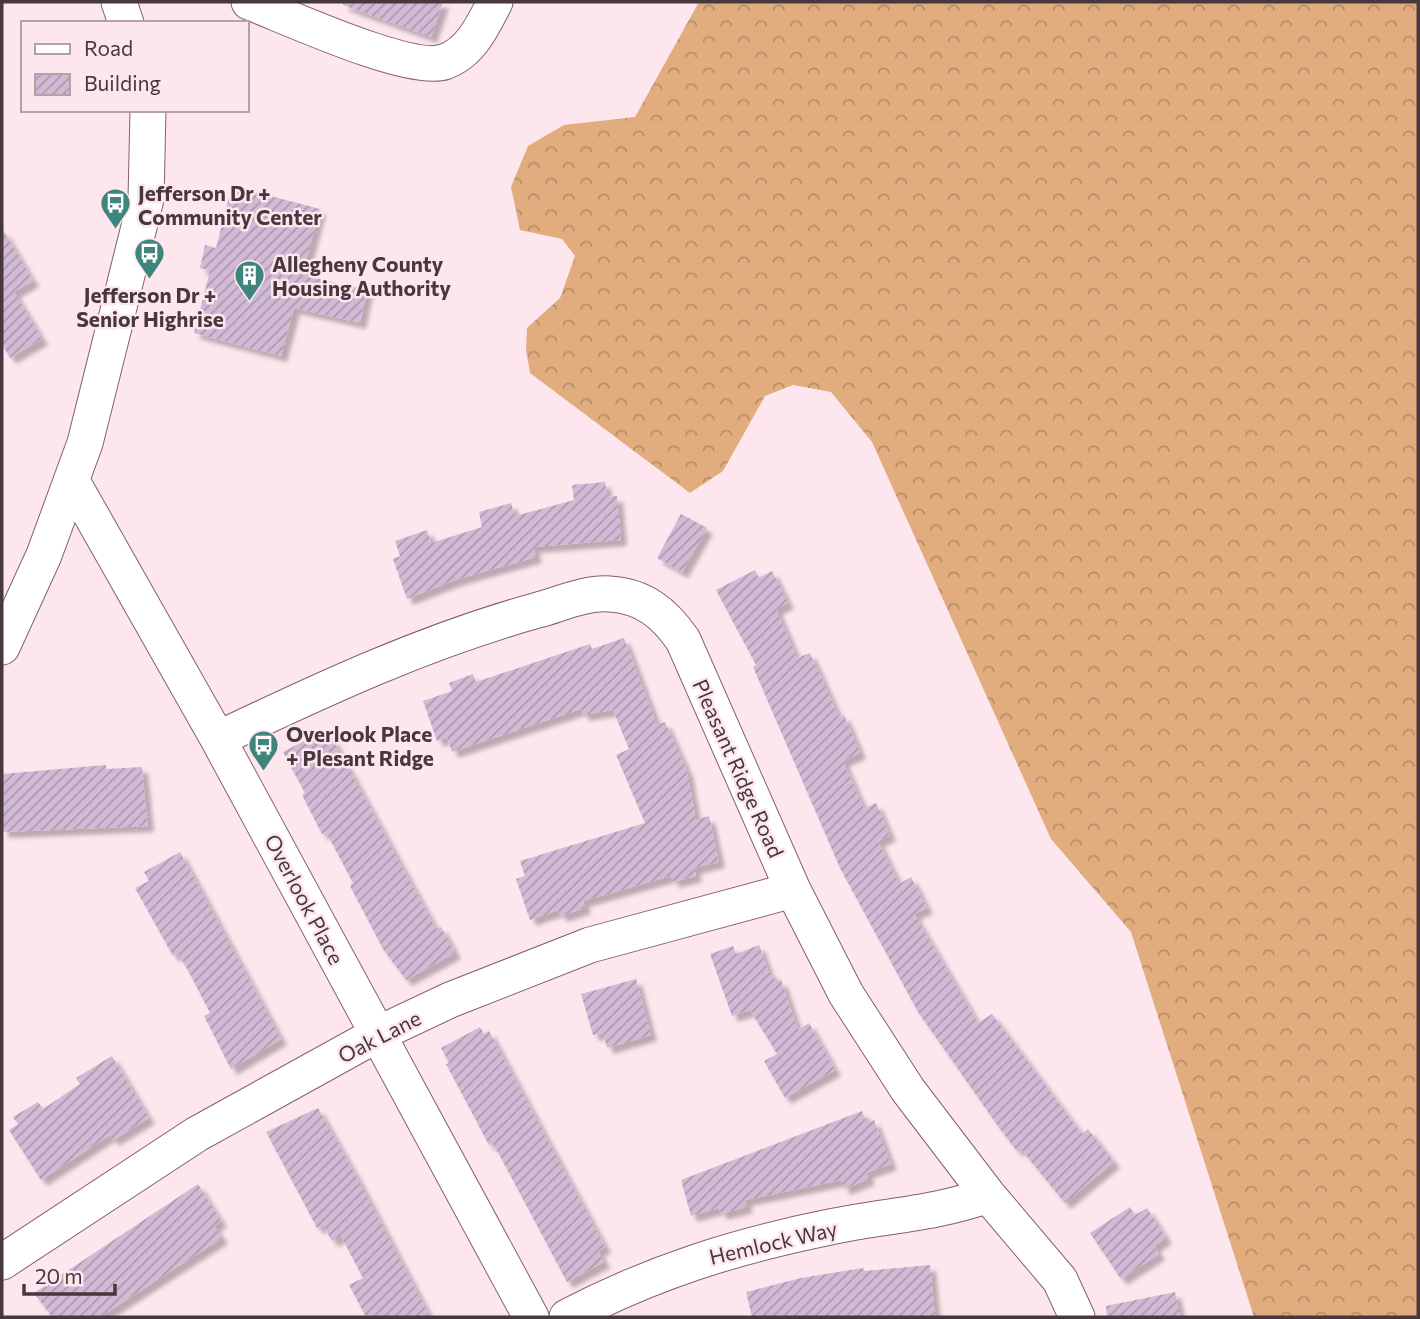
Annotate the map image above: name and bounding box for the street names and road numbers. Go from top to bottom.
street label: Pleasant Ridge Road [688,675,790,861]
street label: Overlook Place [260,830,350,968]
street label: Oak Lane [333,1005,425,1067]
street label: Hemlock Way [706,1215,840,1269]

